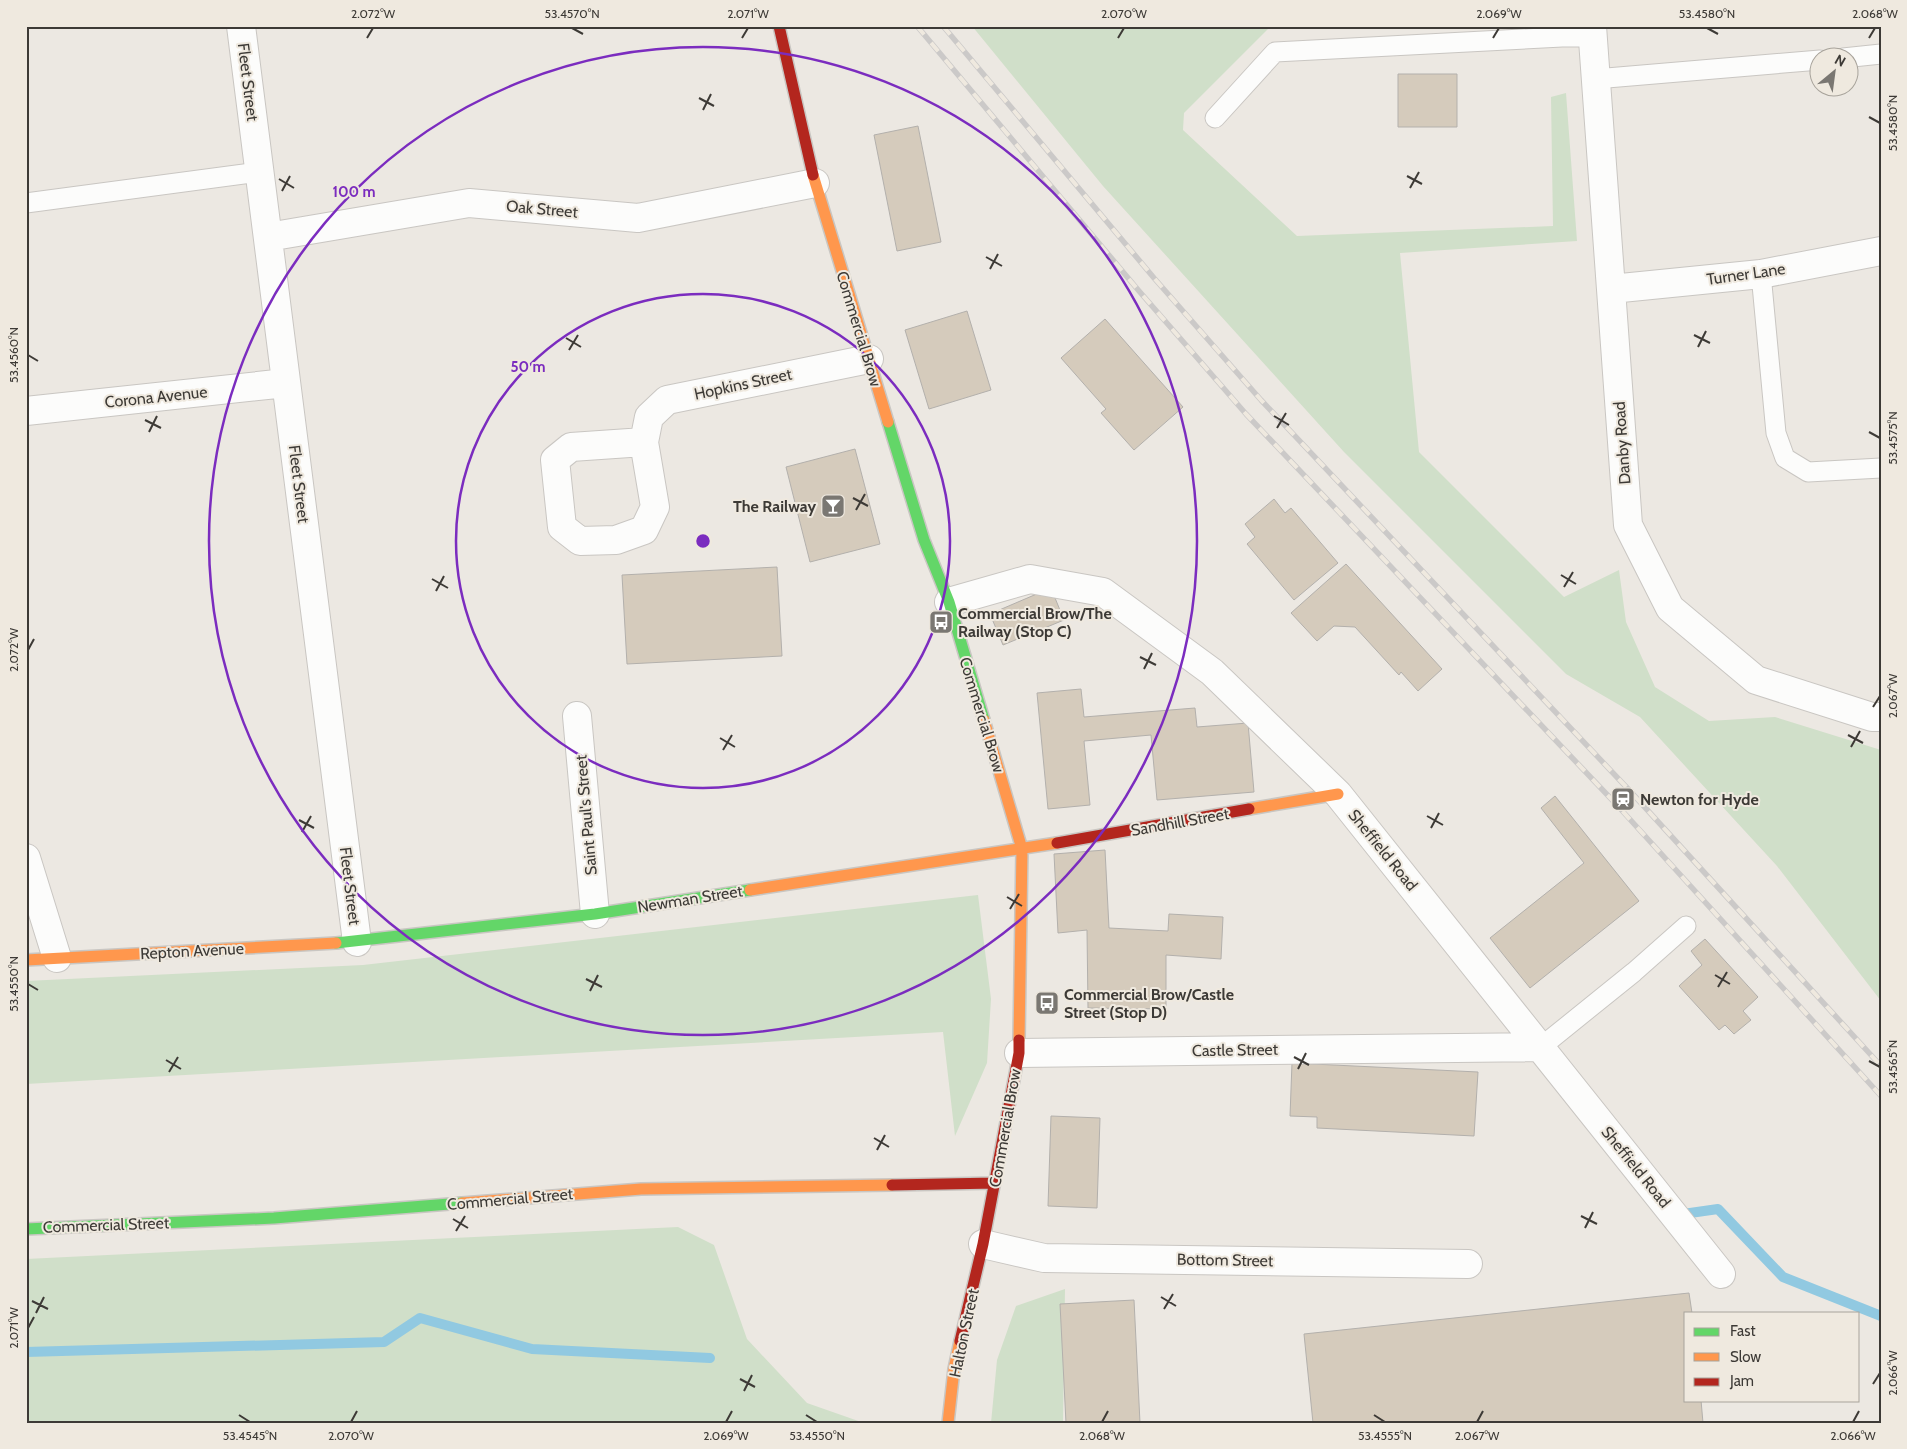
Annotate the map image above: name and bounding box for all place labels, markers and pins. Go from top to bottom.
bar icon: The Railway [820,493,846,519]
place label: The Railway [733,497,816,516]
centre of rings [694,532,712,550]
place label: Commercial Brow/The Railway (Stop C) [958,604,1112,641]
bus stop icon: Commercial Brow/The Railway (Stop C) [928,609,954,635]
station icon: Newton for Hyde [1610,786,1636,812]
place label: Newton for Hyde [1640,790,1759,809]
place label: Commercial Brow/Castle Street (Stop D) [1064,985,1234,1022]
bus stop icon: Commercial Brow/Castle Street (Stop D) [1034,990,1060,1016]

